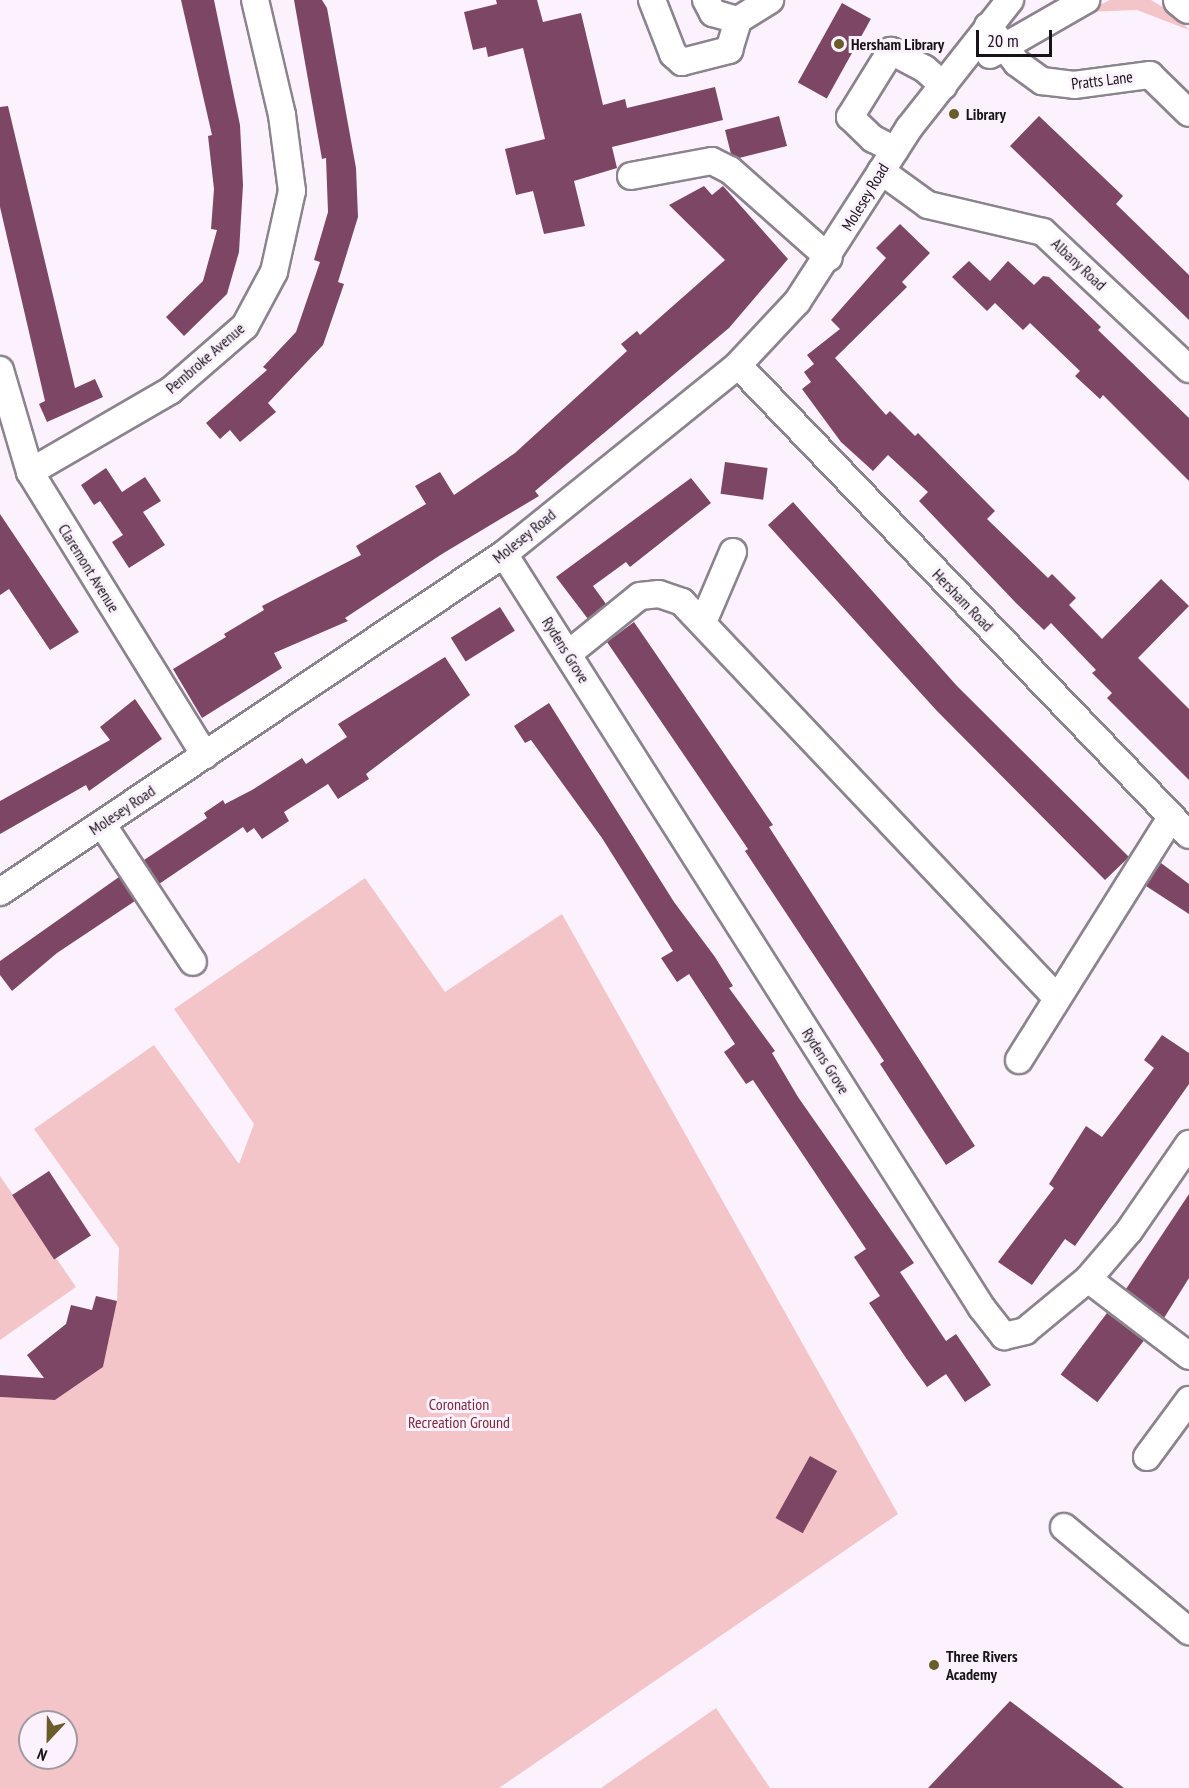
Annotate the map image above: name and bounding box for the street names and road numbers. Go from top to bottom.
street label: Pratts Lane [1070,67,1134,93]
street label: Molesey Road [837,160,893,234]
street label: Albany Road [1047,234,1111,294]
street label: Pembroke Avenue [162,318,248,398]
street label: Molesey Road [488,505,560,567]
street label: Claremont Avenue [54,520,124,616]
street label: Hersham Road [928,565,998,635]
street label: Rydens Grove [538,613,594,687]
street label: Molesey Road [85,781,159,839]
street label: Rydens Grove [798,1024,854,1098]

